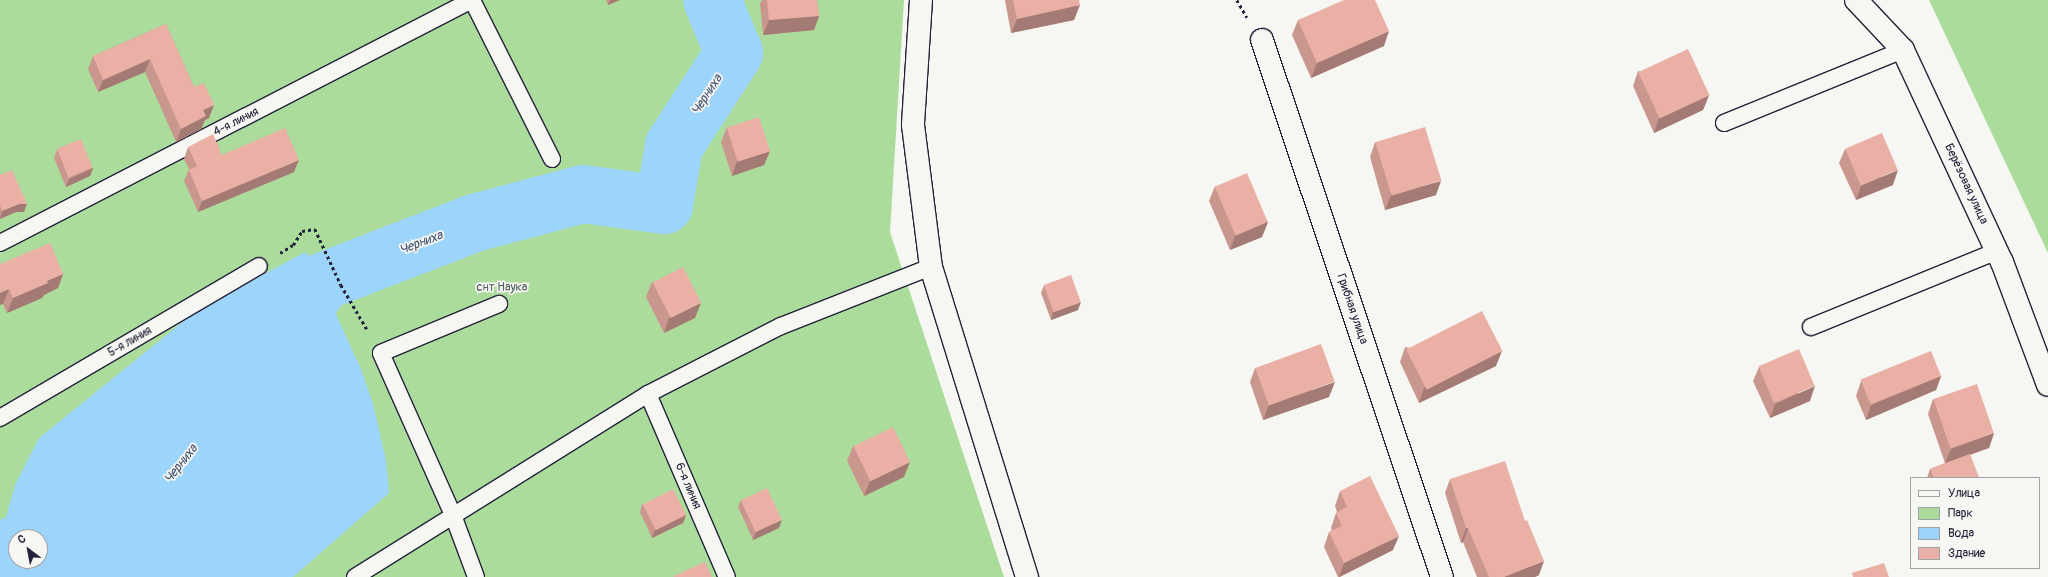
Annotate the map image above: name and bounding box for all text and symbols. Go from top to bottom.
water label: Черниха [688,72,726,118]
street label: 4-я линия [211,104,261,140]
street label: Берёзовая улица [1941,141,1991,227]
water label: Черниха [397,228,445,258]
street label: Грибная улица [1333,272,1371,346]
park label: снт Наука [477,281,527,295]
street label: 5-я линия [105,324,155,360]
water label: Черниха [161,441,201,487]
street label: 6-я линия [672,461,704,511]
legend [1910,477,2040,569]
text: Улица [1948,486,1980,501]
text: Парк [1948,506,1973,521]
text: Вода [1948,526,1974,541]
north arrow [8,529,48,569]
text: С [16,532,28,547]
text: Здание [1948,546,1985,561]

